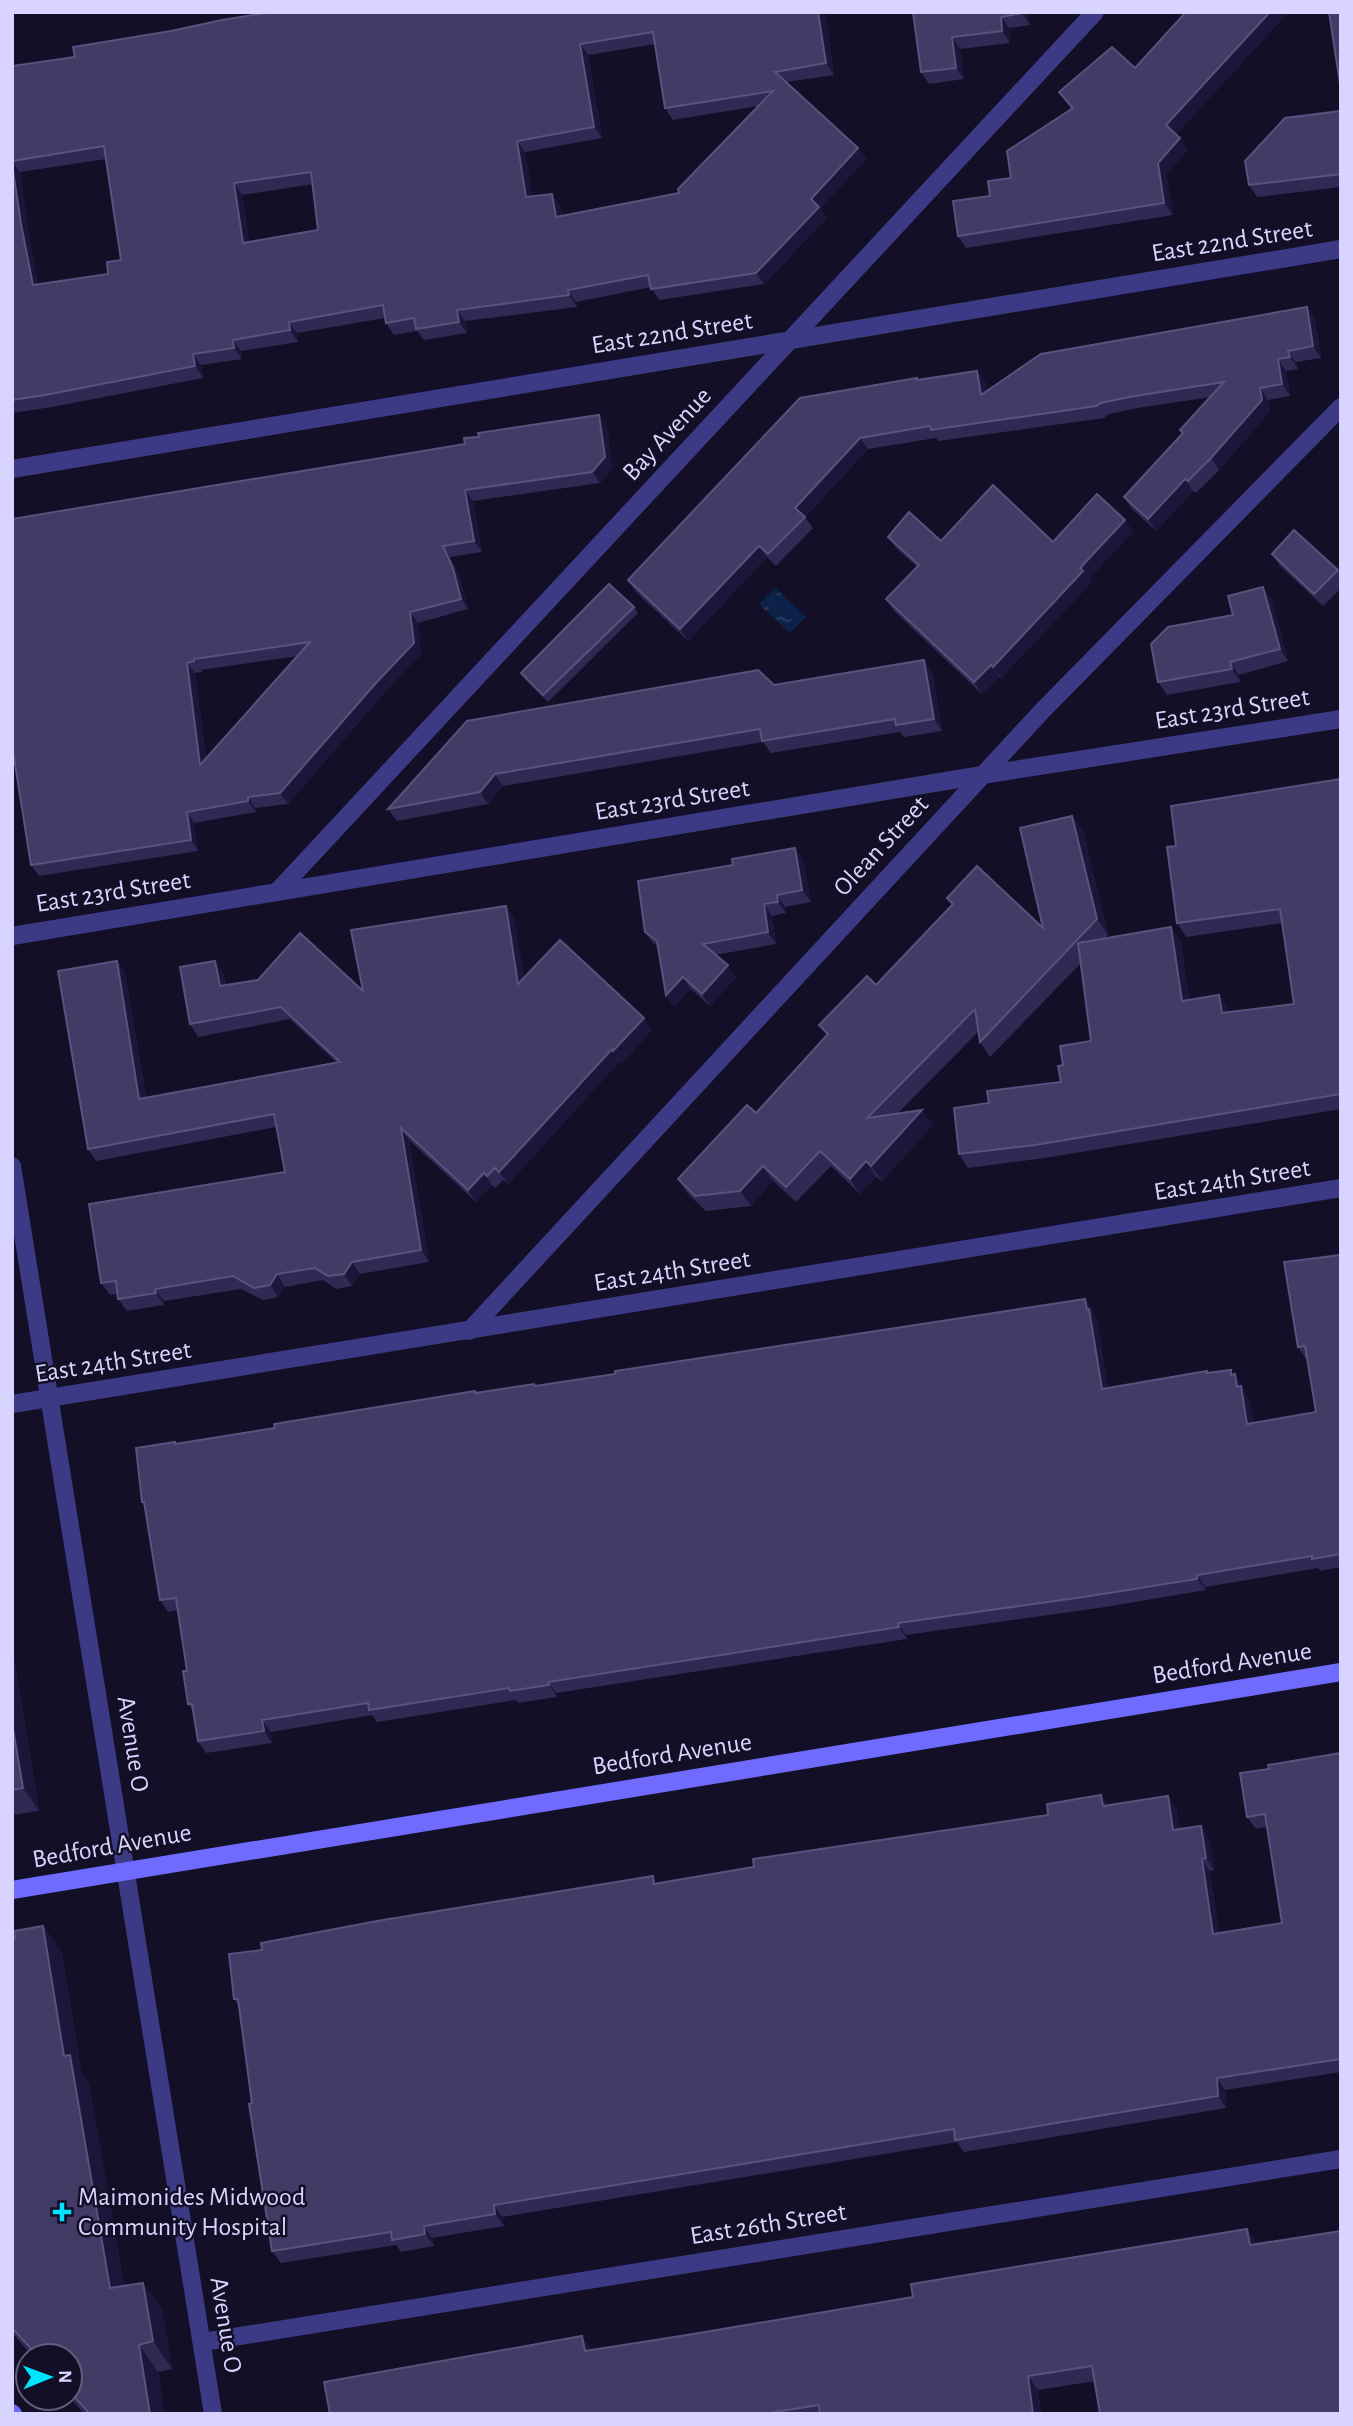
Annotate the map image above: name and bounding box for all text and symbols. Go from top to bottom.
street label: East 22nd Street [1150,215,1314,267]
street label: East 22nd Street [590,307,754,359]
street label: Bay Avenue [618,382,716,486]
street label: East 23rd Street [1153,684,1311,734]
street label: East 23rd Street [593,775,751,825]
street label: Olean Street [829,791,933,901]
street label: East 23rd Street [34,867,192,917]
street label: East 24th Street [1152,1155,1312,1205]
street label: East 24th Street [592,1246,752,1296]
street label: East 24th Street [33,1337,193,1387]
street label: Bedford Avenue [1150,1638,1314,1688]
street label: Avenue O [113,1694,153,1794]
street label: Bedford Avenue [590,1729,754,1779]
street label: Bedford Avenue [30,1819,194,1873]
place label: Maimonides Midwood Community Hospital [78,2184,305,2240]
street label: East 26th Street [688,2199,848,2249]
marker: Maimonides Midwood Community Hospital [52,2202,72,2222]
street label: Avenue O [206,2275,246,2375]
north arrow [14,2342,84,2412]
text: N [55,2370,74,2384]

